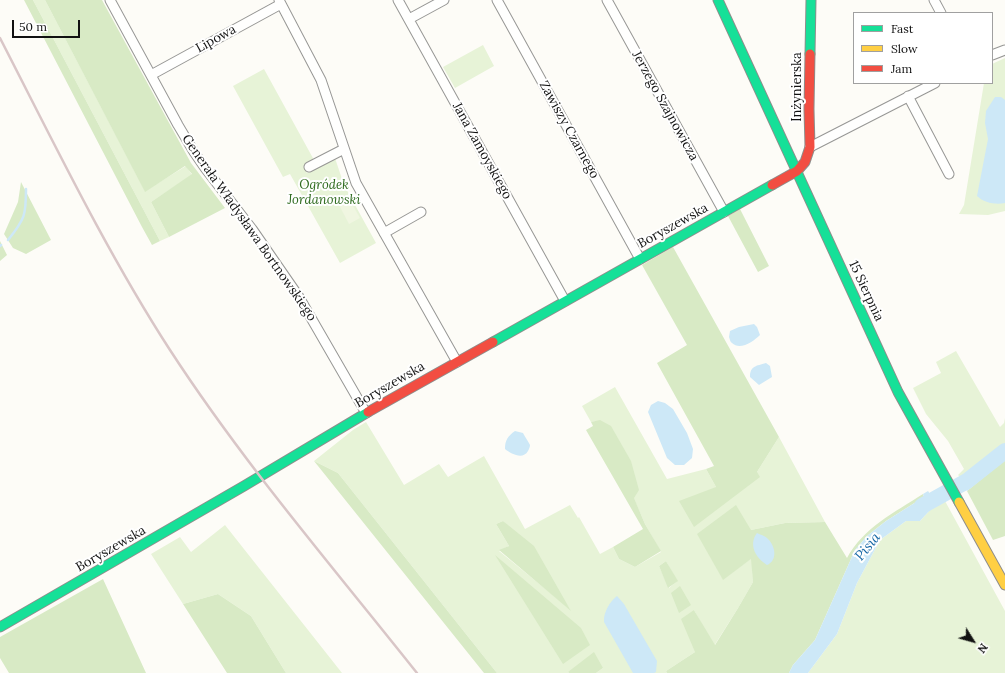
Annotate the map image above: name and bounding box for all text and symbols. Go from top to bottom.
scale bar [14,12,82,38]
legend [853,12,993,84]
text: 50 m [19,19,47,34]
text: Fast [891,21,914,36]
street label: Lipowa [193,22,239,56]
text: Slow [891,41,918,56]
street label: Jerzego Szajnowicza [628,49,702,163]
street label: Inżynierska [789,52,805,122]
text: Jam [891,61,912,76]
street label: Zawiszy Czarnego [536,78,602,182]
street label: Jana Zamoyskiego [449,100,515,202]
street label: Generała Władysława Bortnowskiego [178,132,320,324]
park label: Ogródek Jordanowski [287,177,361,208]
street label: Boryszewska [635,200,711,252]
street label: 15 Sierpnia [845,258,887,324]
street label: Boryszewska [352,359,428,411]
street label: Boryszewska [73,523,149,575]
water label: Pisia [852,530,884,564]
north arrow [953,621,993,661]
text: N [974,641,991,656]

